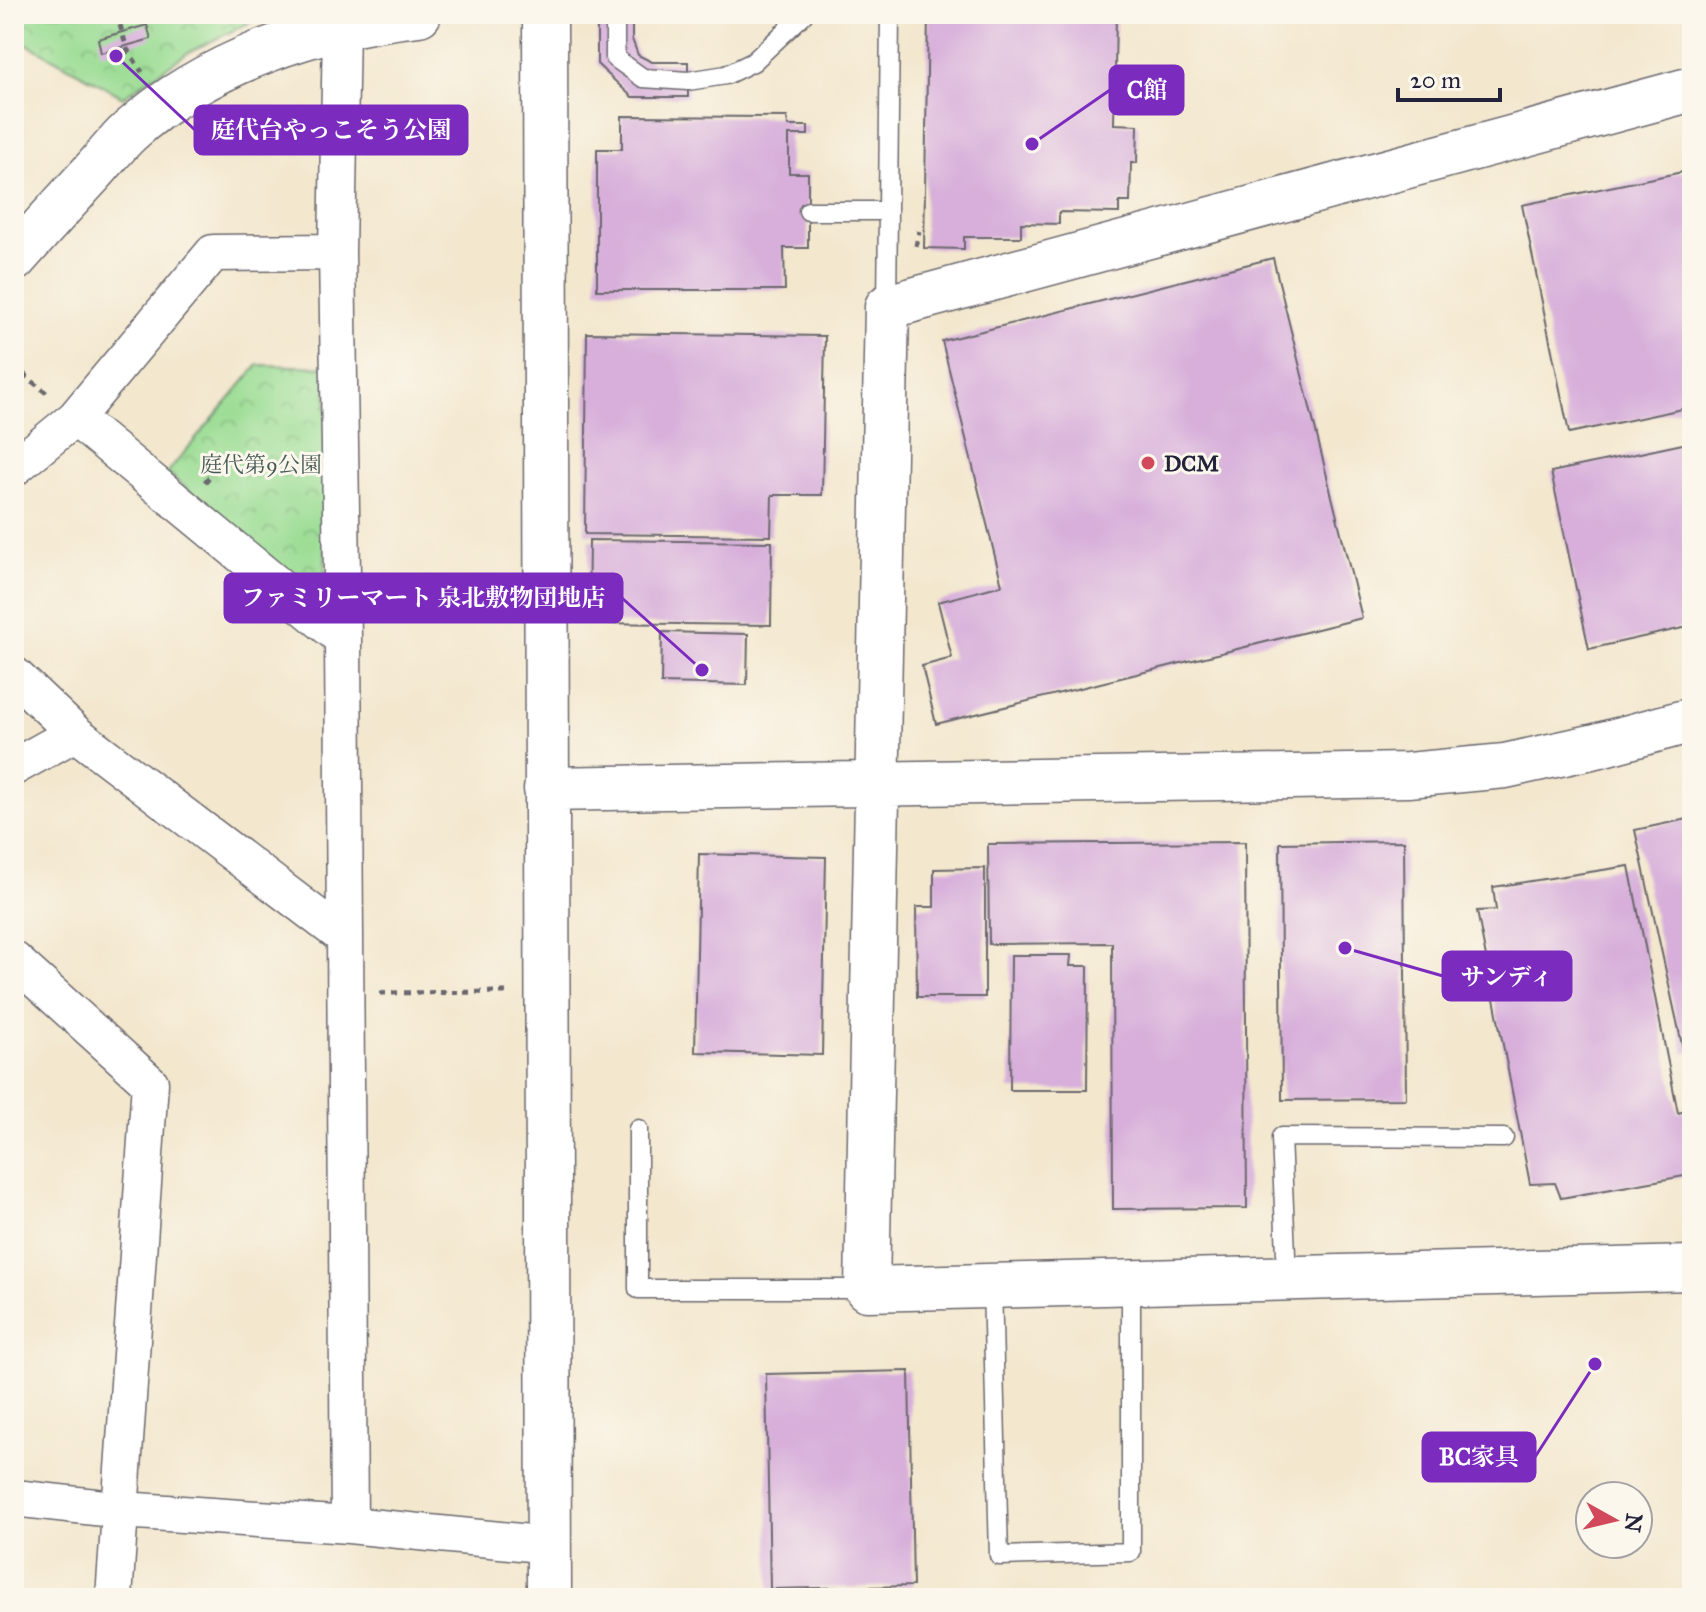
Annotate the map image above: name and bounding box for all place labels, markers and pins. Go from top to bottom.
callout: C館 [1110,66,1183,114]
callout: 庭代台やっこそう公園 [195,106,467,154]
place label: DCM [1164,450,1219,477]
marker: DCM [1139,454,1157,472]
callout: ファミリーマート 泉北敷物団地店 [225,574,622,622]
callout: サンディ [1443,952,1571,1000]
callout: BC家具 [1423,1433,1535,1481]

